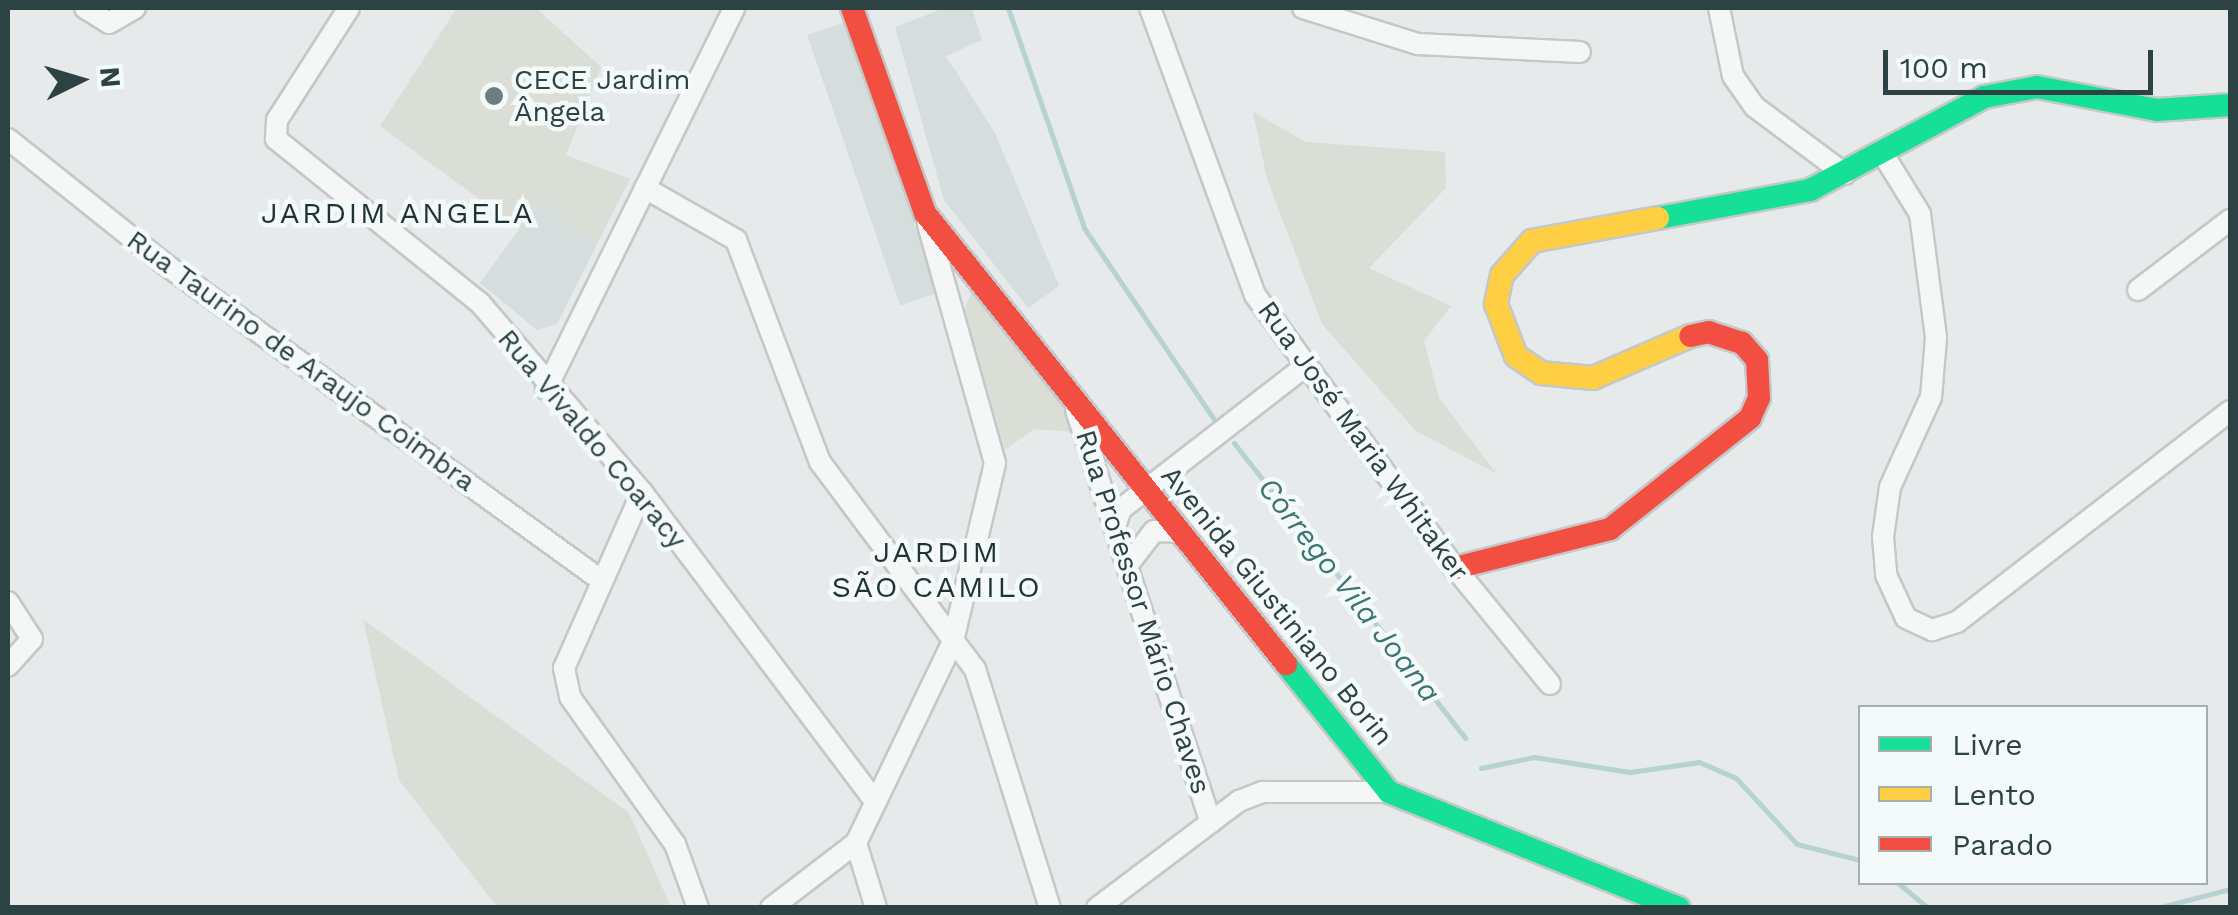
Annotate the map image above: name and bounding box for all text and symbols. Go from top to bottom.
north arrow [30,30,130,130]
scale bar [1888,30,2158,92]
text: 100 m [1900,50,1988,85]
place label: CECE Jardim Ângela [514,63,691,129]
text: N [93,66,128,89]
marker: CECE Jardim Ângela [483,85,505,107]
district label: JARDIM ANGELA [260,195,536,231]
street label: Rua Taurino de Araujo Coimbra [119,223,483,499]
street label: Rua José Maria Whitaker [1250,294,1476,588]
street label: Rua Vivaldo Coaracy [490,322,694,556]
street label: Rua Professor Mário Chaves [1068,425,1218,799]
street label: Avenida Giustiniano Borin [1154,459,1400,753]
water label: Córrego Vila Joana [1250,470,1448,710]
district label: JARDIM SÃO CAMILO [832,534,1042,604]
legend [1858,705,2208,885]
text: Livre [1952,727,2023,762]
text: Lento [1952,777,2036,812]
text: Parado [1952,827,2053,862]

